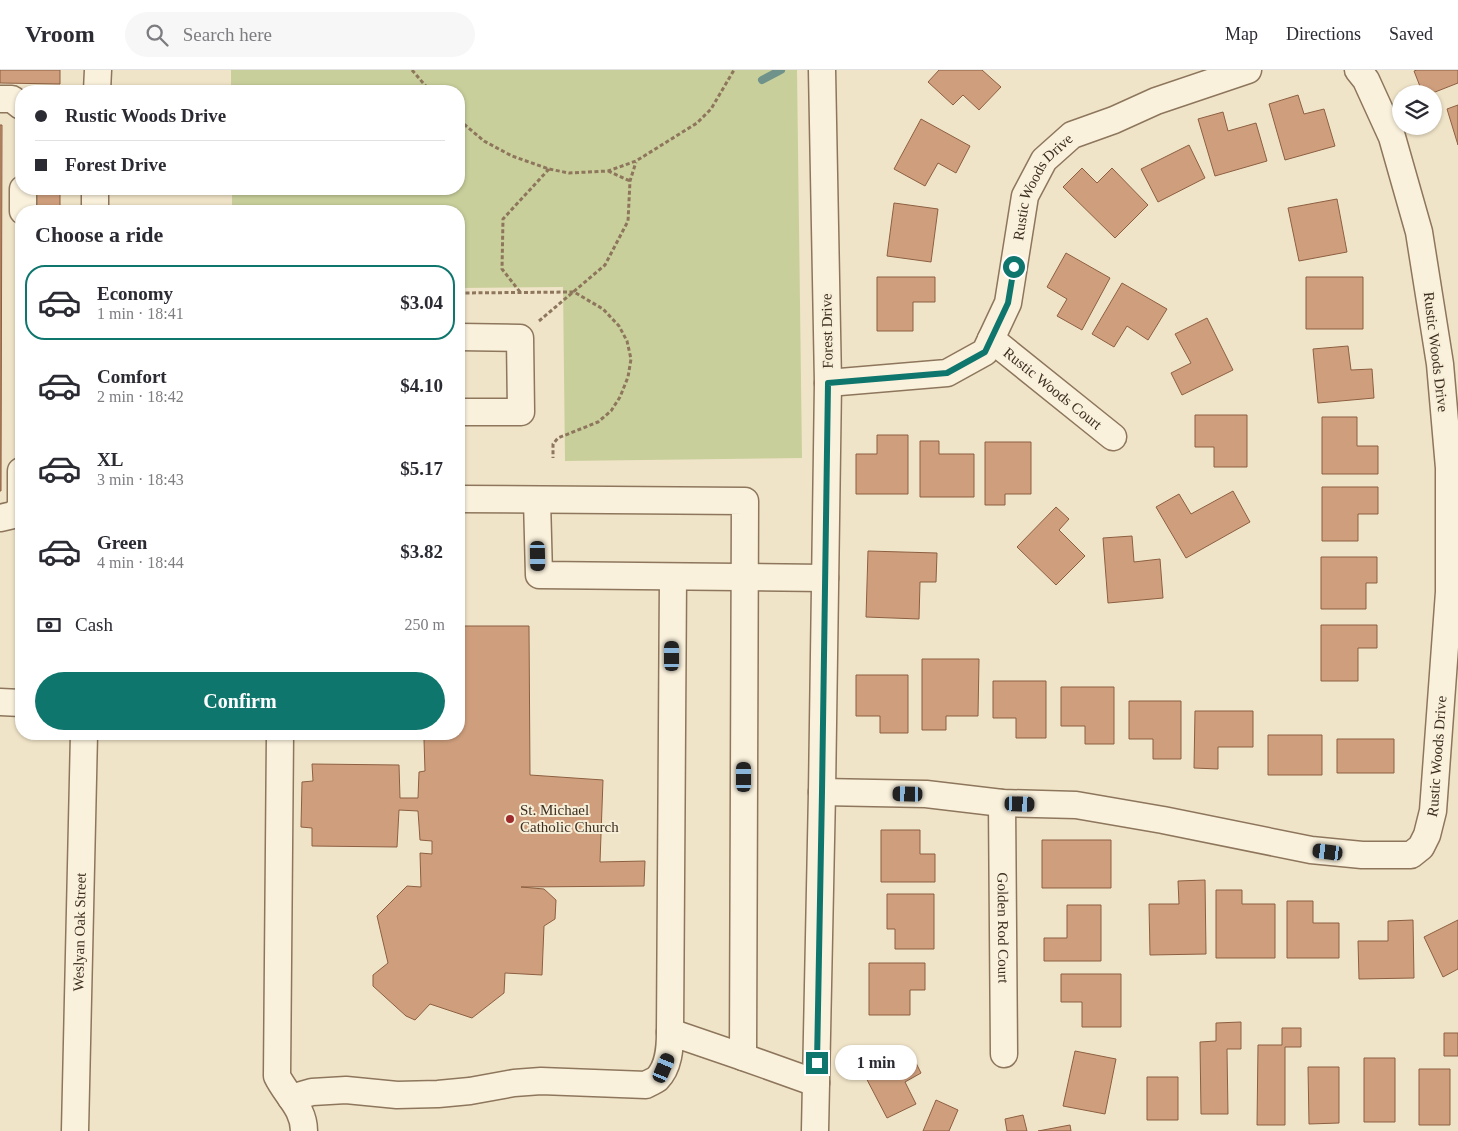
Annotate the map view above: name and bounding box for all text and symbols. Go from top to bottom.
search box [125,12,475,57]
text: Vroom [25,21,95,47]
icon: search [143,21,171,49]
text: Search here [183,24,272,45]
text: Map [1225,24,1258,44]
text: Directions [1286,24,1361,44]
text: Saved [1389,24,1433,44]
map controls [1392,85,1442,135]
button: layers [1392,85,1442,135]
text: Rustic Woods Drive [65,105,226,126]
street label: Rustic Woods Drive [1010,130,1076,242]
text: Forest Drive [65,154,166,175]
text: Choose a ride [35,222,163,247]
route start [1003,256,1025,278]
icon: car [37,280,82,325]
text: Economy [97,283,173,304]
street label: Rustic Woods Drive [1421,291,1451,413]
text: $3.04 [400,292,443,313]
street label: Forest Drive [818,293,836,369]
text: 1 min · 18:41 [97,305,184,322]
street label: Rustic Woods Court [1000,344,1105,433]
icon: car [37,363,82,408]
text: Comfort [97,366,167,387]
text: $4.10 [400,375,443,396]
text: 2 min · 18:42 [97,388,184,405]
icon: car [37,446,82,491]
text: XL [97,449,123,470]
text: $5.17 [400,458,443,479]
text: 3 min · 18:43 [97,471,184,488]
icon: car [37,529,82,574]
text: Green [97,532,147,553]
text: $3.82 [400,541,443,562]
car [530,541,545,571]
text: 4 min · 18:44 [97,554,184,571]
icon: cash [35,611,63,639]
text: Cash [75,614,113,635]
text: 250 m [405,616,445,633]
car [664,641,679,671]
button: Confirm [35,672,445,730]
street label: Rustic Woods Drive [1424,695,1449,818]
car [736,762,751,792]
car [892,786,923,802]
car [1004,796,1035,812]
place label: St. Michael Catholic Church [520,802,619,835]
marker: St. Michael Catholic Church [504,813,516,825]
car [1312,843,1343,861]
street label: Weslyan Oak Street [70,872,89,992]
street label: Golden Rod Court [995,872,1011,984]
callout: 1 min [834,1046,917,1080]
car [651,1051,676,1085]
route end [806,1052,828,1074]
text: 1 min [857,1054,895,1071]

